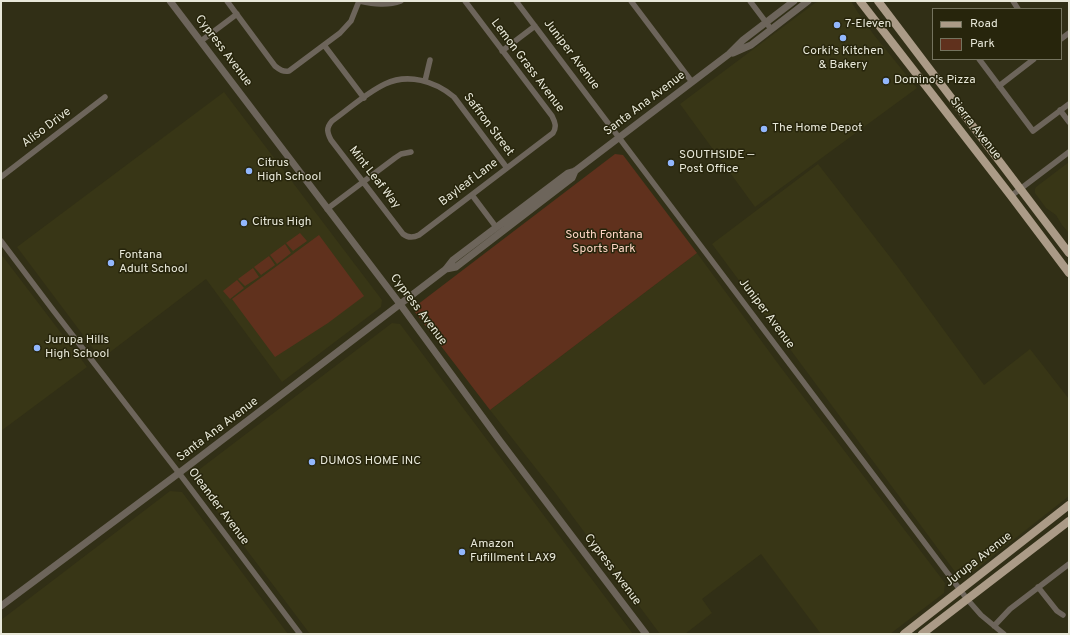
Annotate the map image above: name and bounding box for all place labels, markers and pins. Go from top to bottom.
place label: 7-Eleven [845,18,891,32]
marker: 7-Eleven [832,20,842,30]
marker: Corki's Kitchen & Bakery [838,33,848,43]
place label: Corki's Kitchen & Bakery [802,45,884,73]
place label: Domino's Pizza [894,74,976,88]
marker: Domino's Pizza [881,76,891,86]
place label: The Home Depot [772,122,863,136]
marker: The Home Depot [759,124,769,134]
place label: SOUTHSIDE — Post Office [679,149,754,177]
place label: Citrus High School [257,157,321,185]
marker: SOUTHSIDE — Post Office [666,158,676,168]
marker: Citrus High School [244,166,254,176]
place label: Citrus High [252,216,312,230]
marker: Citrus High [239,218,249,228]
place label: Fontana Adult School [119,249,188,277]
marker: Fontana Adult School [106,258,116,268]
place label: Jurupa Hills High School [45,334,109,362]
marker: Jurupa Hills High School [32,343,42,353]
place label: DUMOS HOME INC [320,455,421,469]
marker: DUMOS HOME INC [307,457,317,467]
place label: Amazon Fufillment LAX9 [470,538,556,566]
marker: Amazon Fufillment LAX9 [457,547,467,557]

